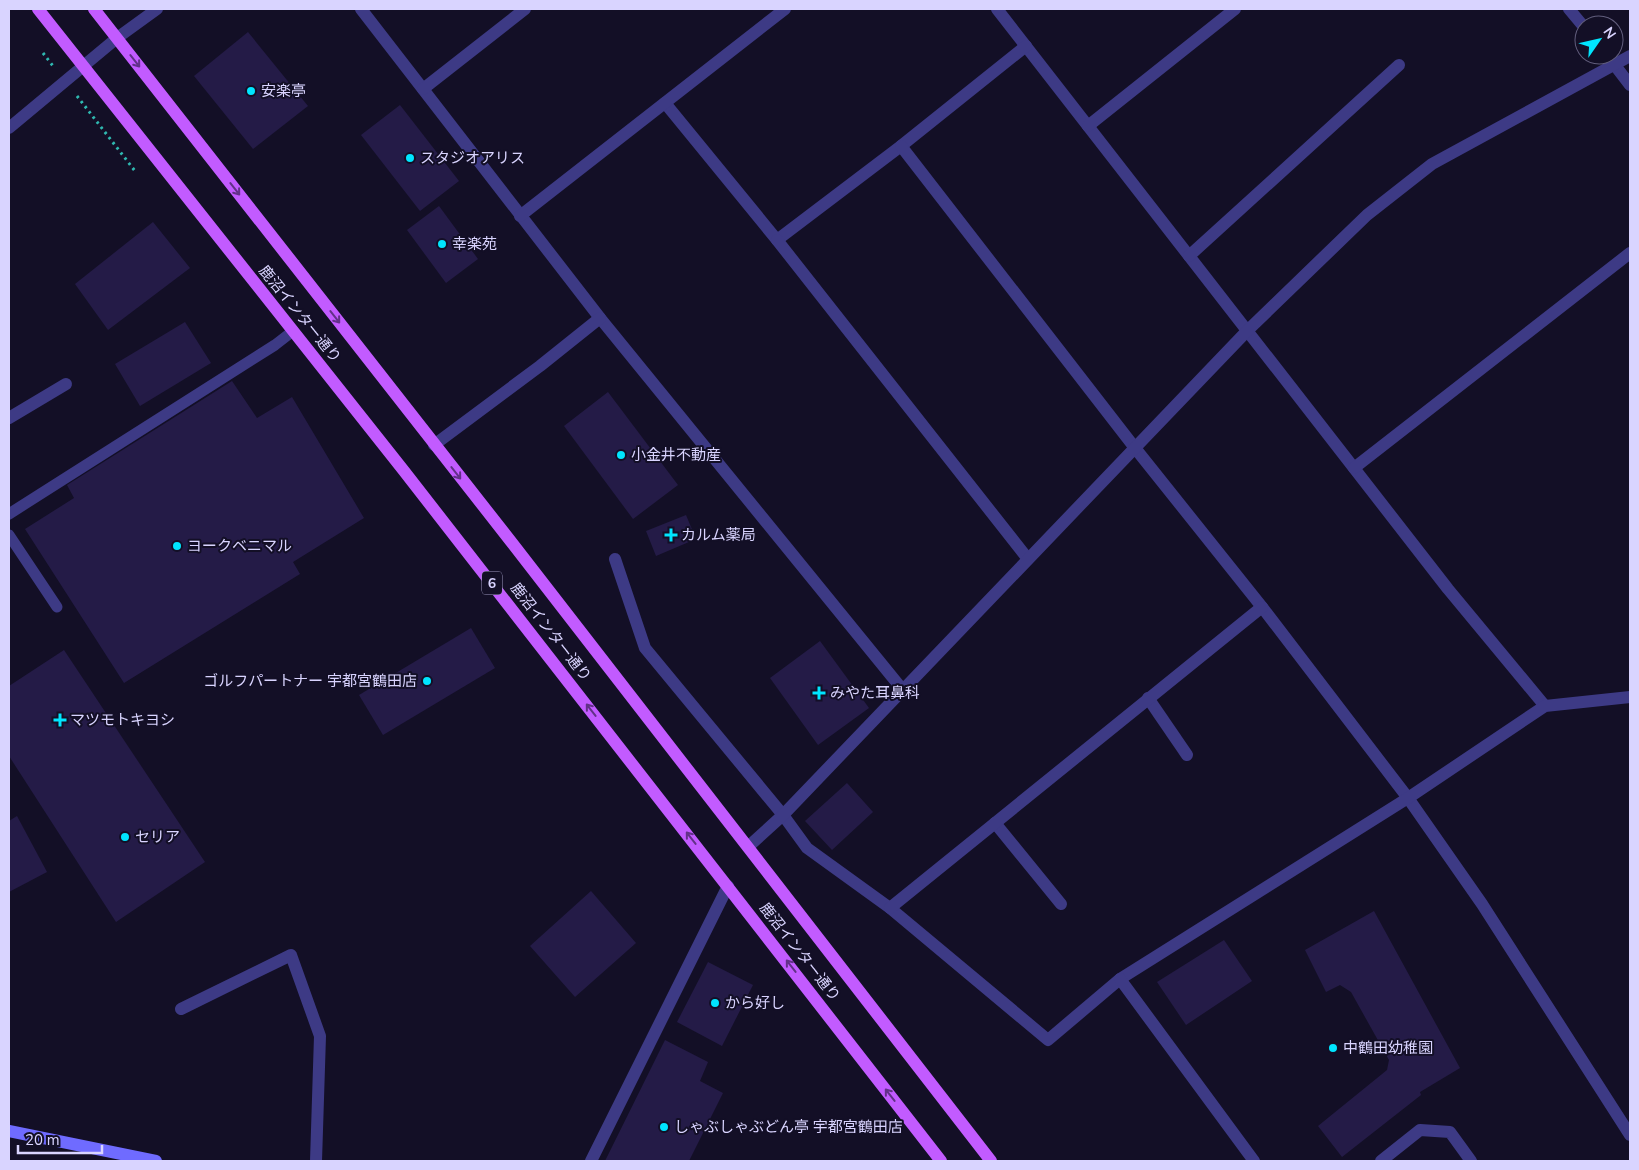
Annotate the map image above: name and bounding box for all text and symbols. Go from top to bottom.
north arrow [1574,15,1624,65]
text: N [1599,23,1620,43]
one-way arrow [130,54,140,68]
place label: 安楽亭 [261,81,306,101]
marker: 安楽亭 [245,85,257,97]
place label: スタジオアリス [420,148,525,168]
marker: スタジオアリス [404,152,416,164]
one-way arrow [230,182,241,195]
place label: 幸楽苑 [452,234,497,254]
marker: 幸楽苑 [436,238,448,250]
street label: 鹿沼インター通り [254,261,346,367]
one-way arrow [329,311,340,324]
place label: 小金井不動産 [631,445,721,465]
marker: 小金井不動産 [615,449,627,461]
one-way arrow [451,466,462,479]
place label: カルム薬局 [681,525,756,545]
marker: カルム薬局 [665,529,677,541]
place label: ヨークベニマル [187,536,292,556]
marker: ヨークベニマル [171,540,183,552]
road number: 6 [482,572,502,594]
street label: 鹿沼インター通り [506,579,596,685]
place label: ゴルフパートナー 宇都宮鶴田店 [203,671,417,691]
marker: ゴルフパートナー 宇都宮鶴田店 [421,675,433,687]
place label: みやた耳鼻科 [830,683,920,703]
marker: みやた耳鼻科 [812,686,826,700]
one-way arrow [586,703,596,717]
place label: マツモトキヨシ [70,710,175,730]
marker: マツモトキヨシ [54,714,66,726]
place label: セリア [135,827,180,847]
marker: セリア [119,831,131,843]
one-way arrow [686,831,696,845]
street label: 鹿沼インター通り [755,899,845,1005]
one-way arrow [785,960,796,973]
place label: から好し [725,993,785,1013]
marker: から好し [709,997,721,1009]
place label: 中鶴田幼稚園 [1343,1038,1433,1058]
marker: 中鶴田幼稚園 [1327,1042,1339,1054]
one-way arrow [885,1088,895,1102]
place label: しゃぶしゃぶどん亭 宇都宮鶴田店 [674,1117,903,1137]
marker: しゃぶしゃぶどん亭 宇都宮鶴田店 [658,1121,670,1133]
scale bar [18,1122,101,1154]
text: 20 m [25,1130,60,1150]

